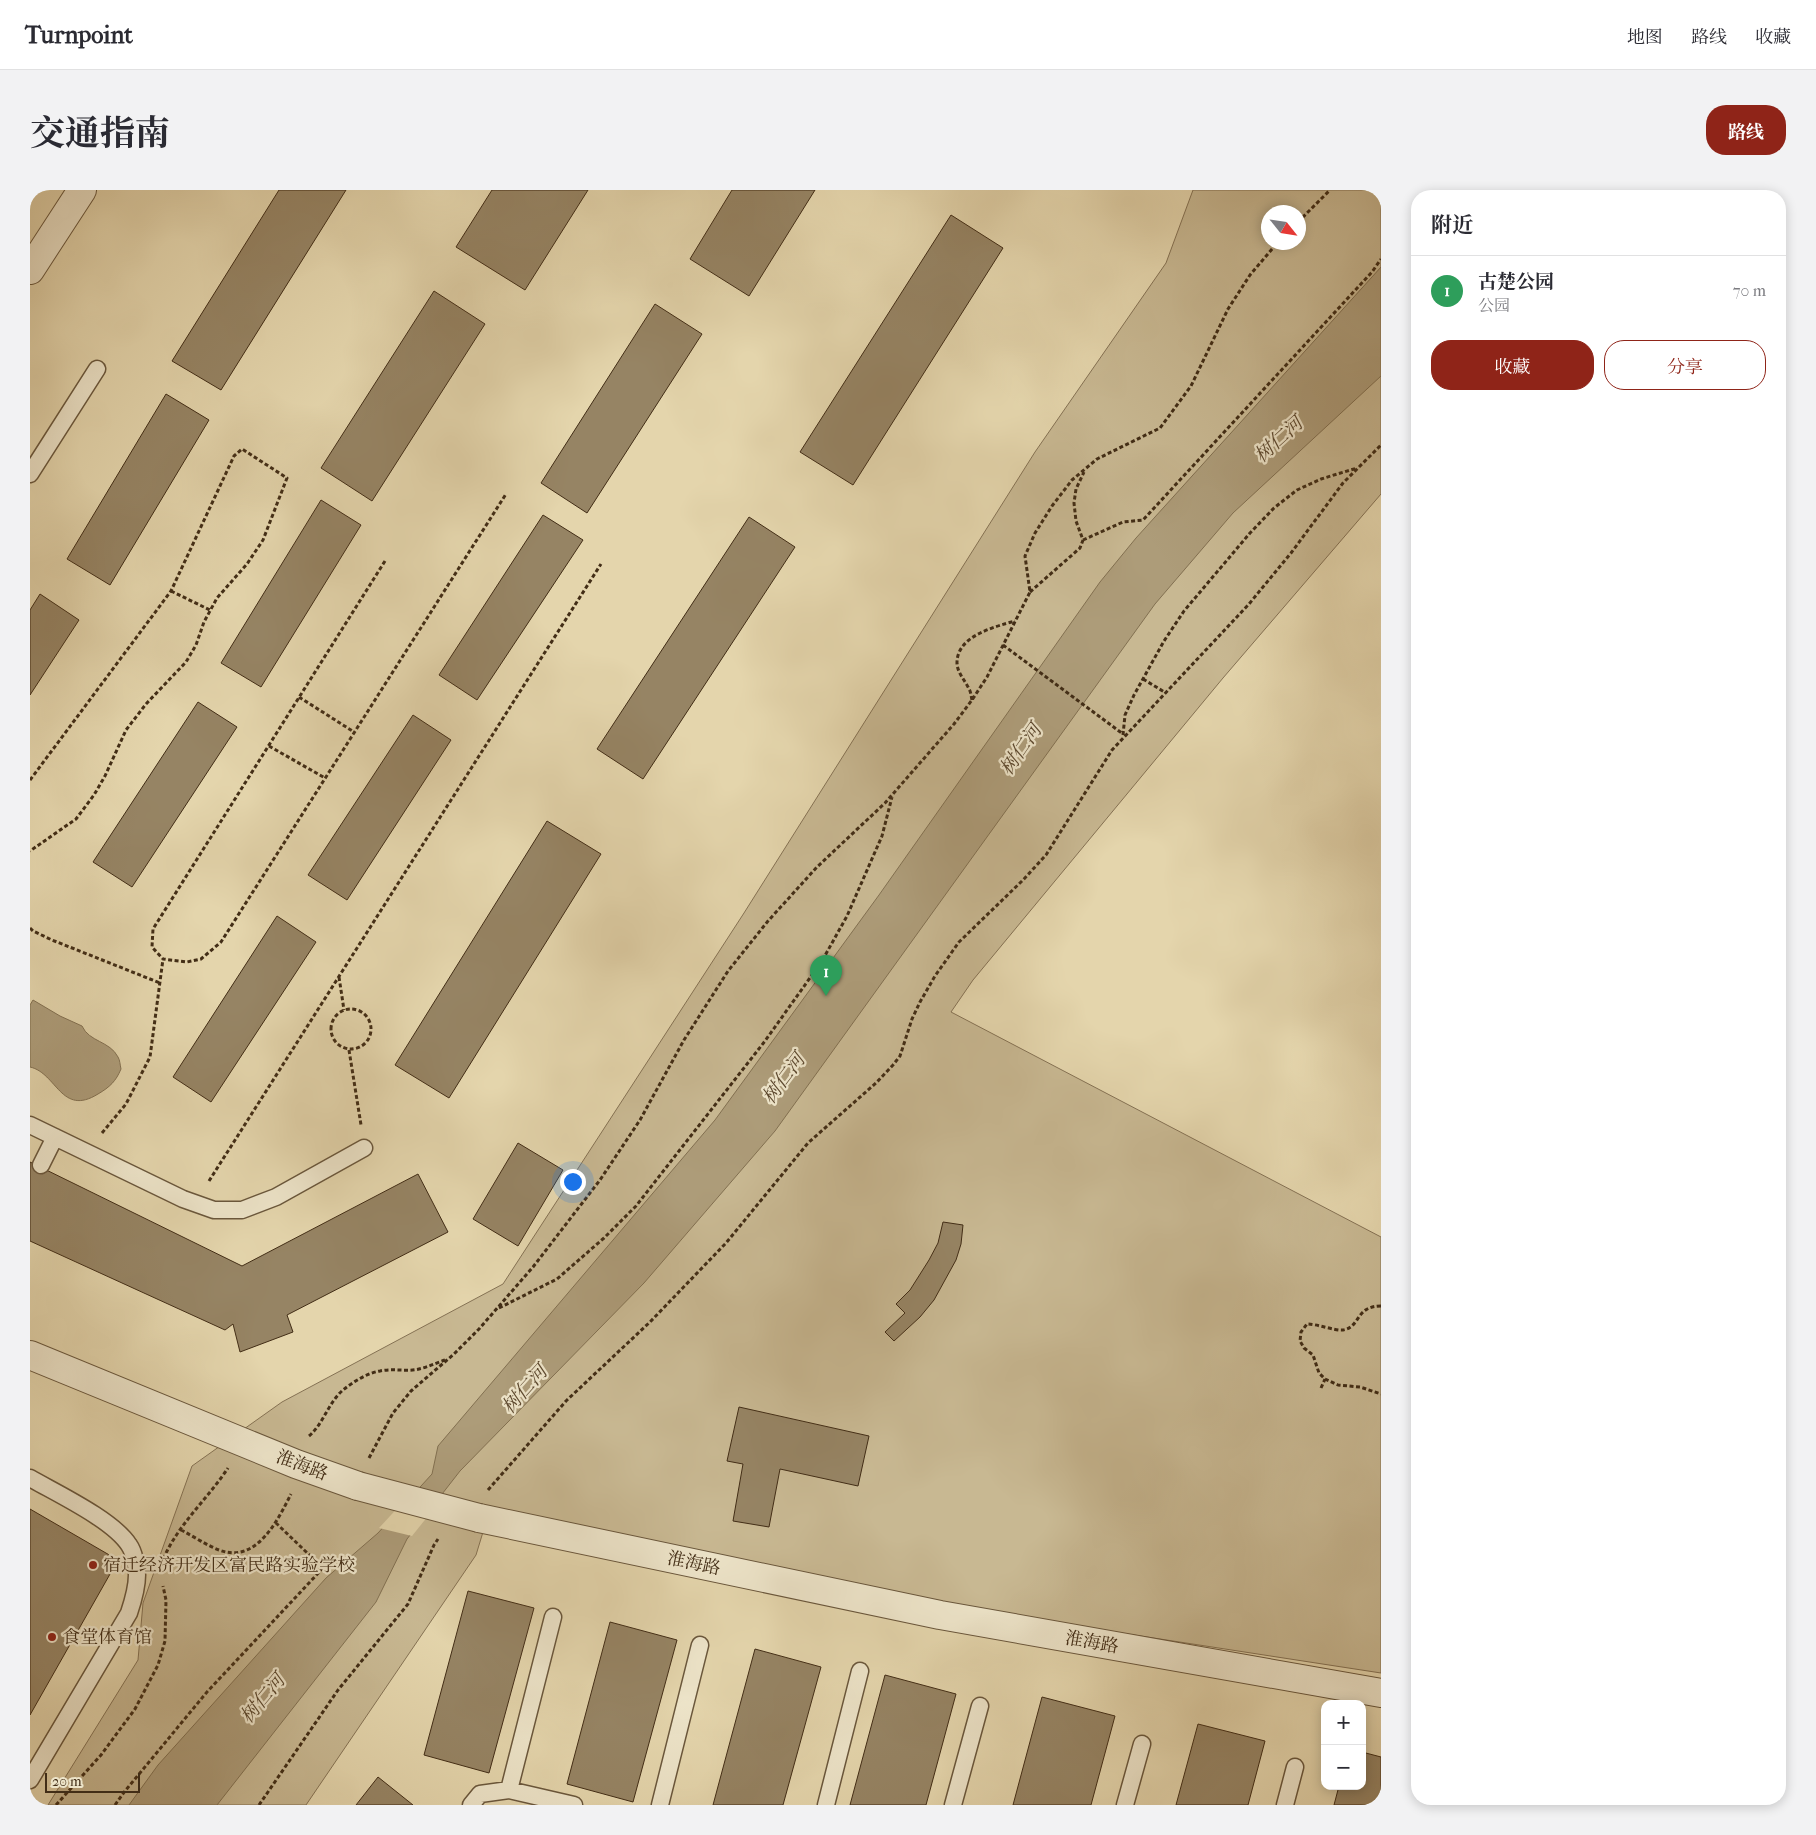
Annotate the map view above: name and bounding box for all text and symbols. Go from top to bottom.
text: Turnpoint [25,21,133,49]
text: 地图 [1627,27,1663,48]
text: 路线 [1691,27,1727,48]
text: 收藏 [1755,27,1791,48]
button: 路线 [1706,105,1786,155]
text: 交通指南 [30,113,170,154]
north arrow [1261,205,1306,250]
text: 附近 [1431,213,1473,237]
text: 古楚公园 [1478,271,1554,293]
text: 1 [1444,281,1450,300]
text: 70 m [1733,281,1766,300]
text: 公园 [1478,296,1510,315]
button: 收藏 [1431,340,1594,390]
button: 分享 [1604,340,1766,390]
water label: 树仁河 [1250,410,1309,467]
water label: 树仁河 [995,717,1048,779]
pin: 1 [810,955,842,996]
water label: 树仁河 [758,1047,812,1108]
your location [560,1169,586,1195]
water label: 树仁河 [497,1359,554,1418]
street label: 淮海路 [273,1446,331,1485]
street label: 淮海路 [665,1548,722,1579]
place label: 宿迁经济开发区富民路实验学校 [103,1555,355,1576]
marker: 宿迁经济开发区富民路实验学校 [87,1559,99,1571]
place label: 食堂体育馆 [62,1627,152,1648]
street label: 淮海路 [1064,1627,1120,1658]
marker: 食堂体育馆 [46,1631,58,1643]
water label: 树仁河 [236,1667,291,1728]
map controls [1321,1700,1366,1790]
button: + [1321,1700,1366,1745]
button: − [1321,1745,1366,1790]
scale bar [45,1770,140,1793]
text: 20 m [52,1773,82,1790]

